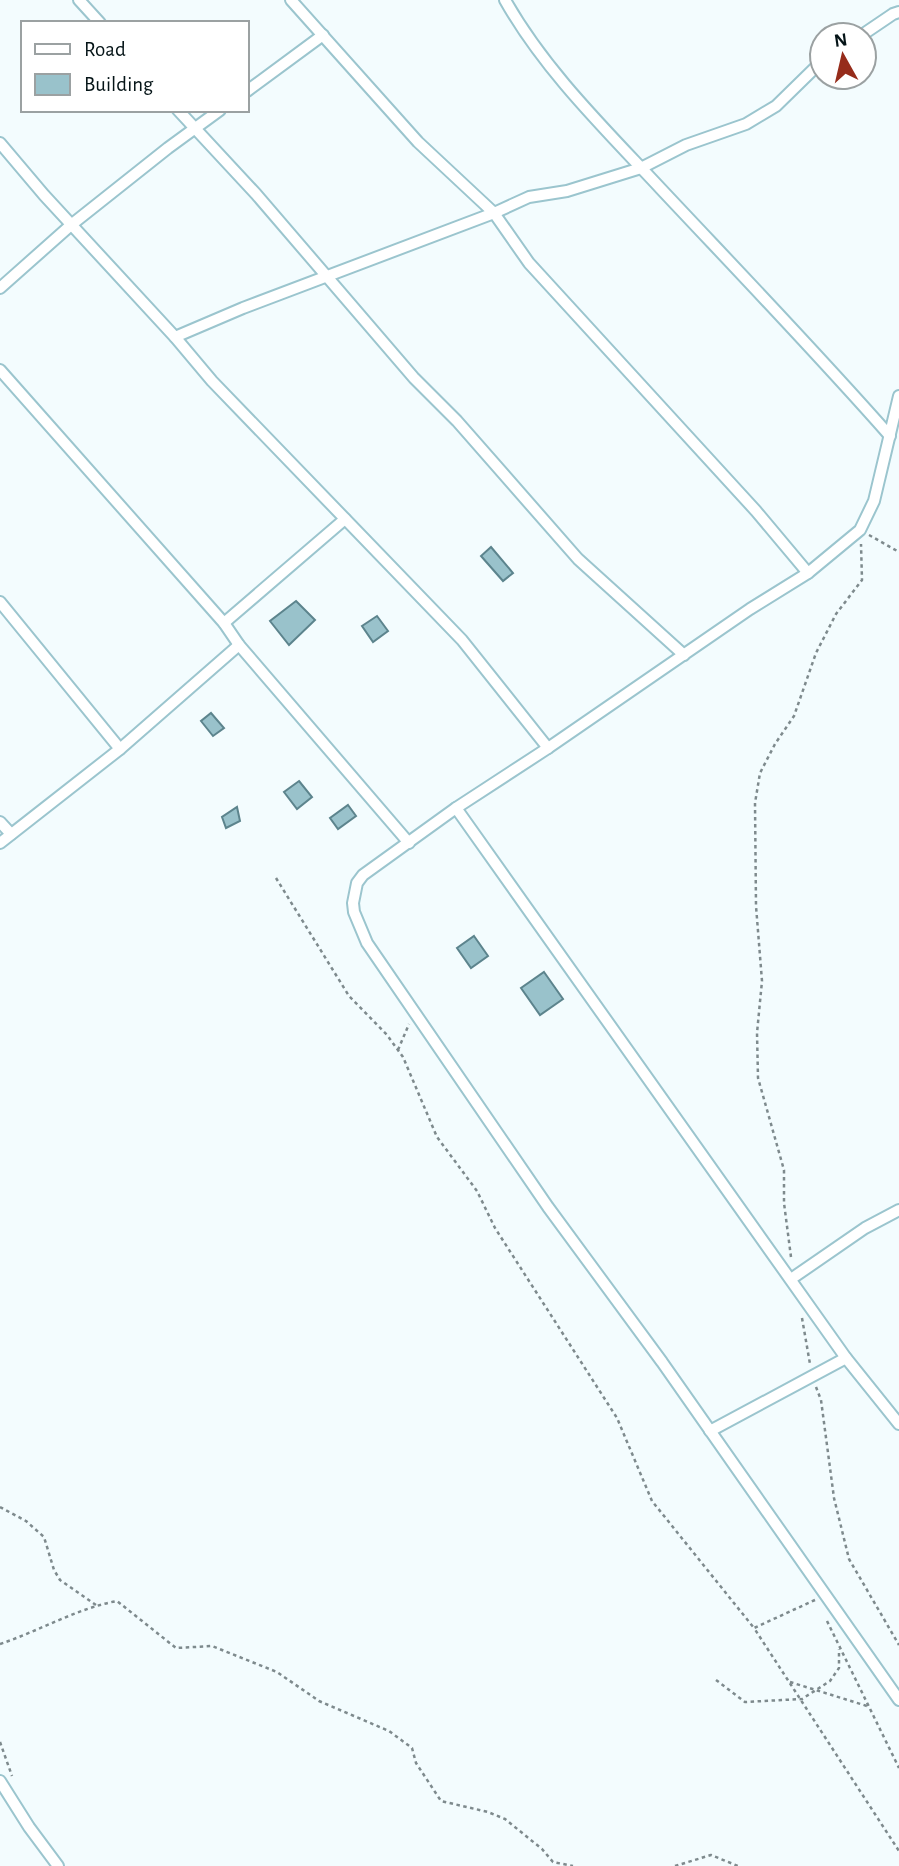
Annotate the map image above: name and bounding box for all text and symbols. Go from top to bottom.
legend [21,21,248,112]
north arrow [808,21,878,91]
text: N [833,30,849,51]
text: Road [84,39,126,60]
text: Building [84,74,154,95]

